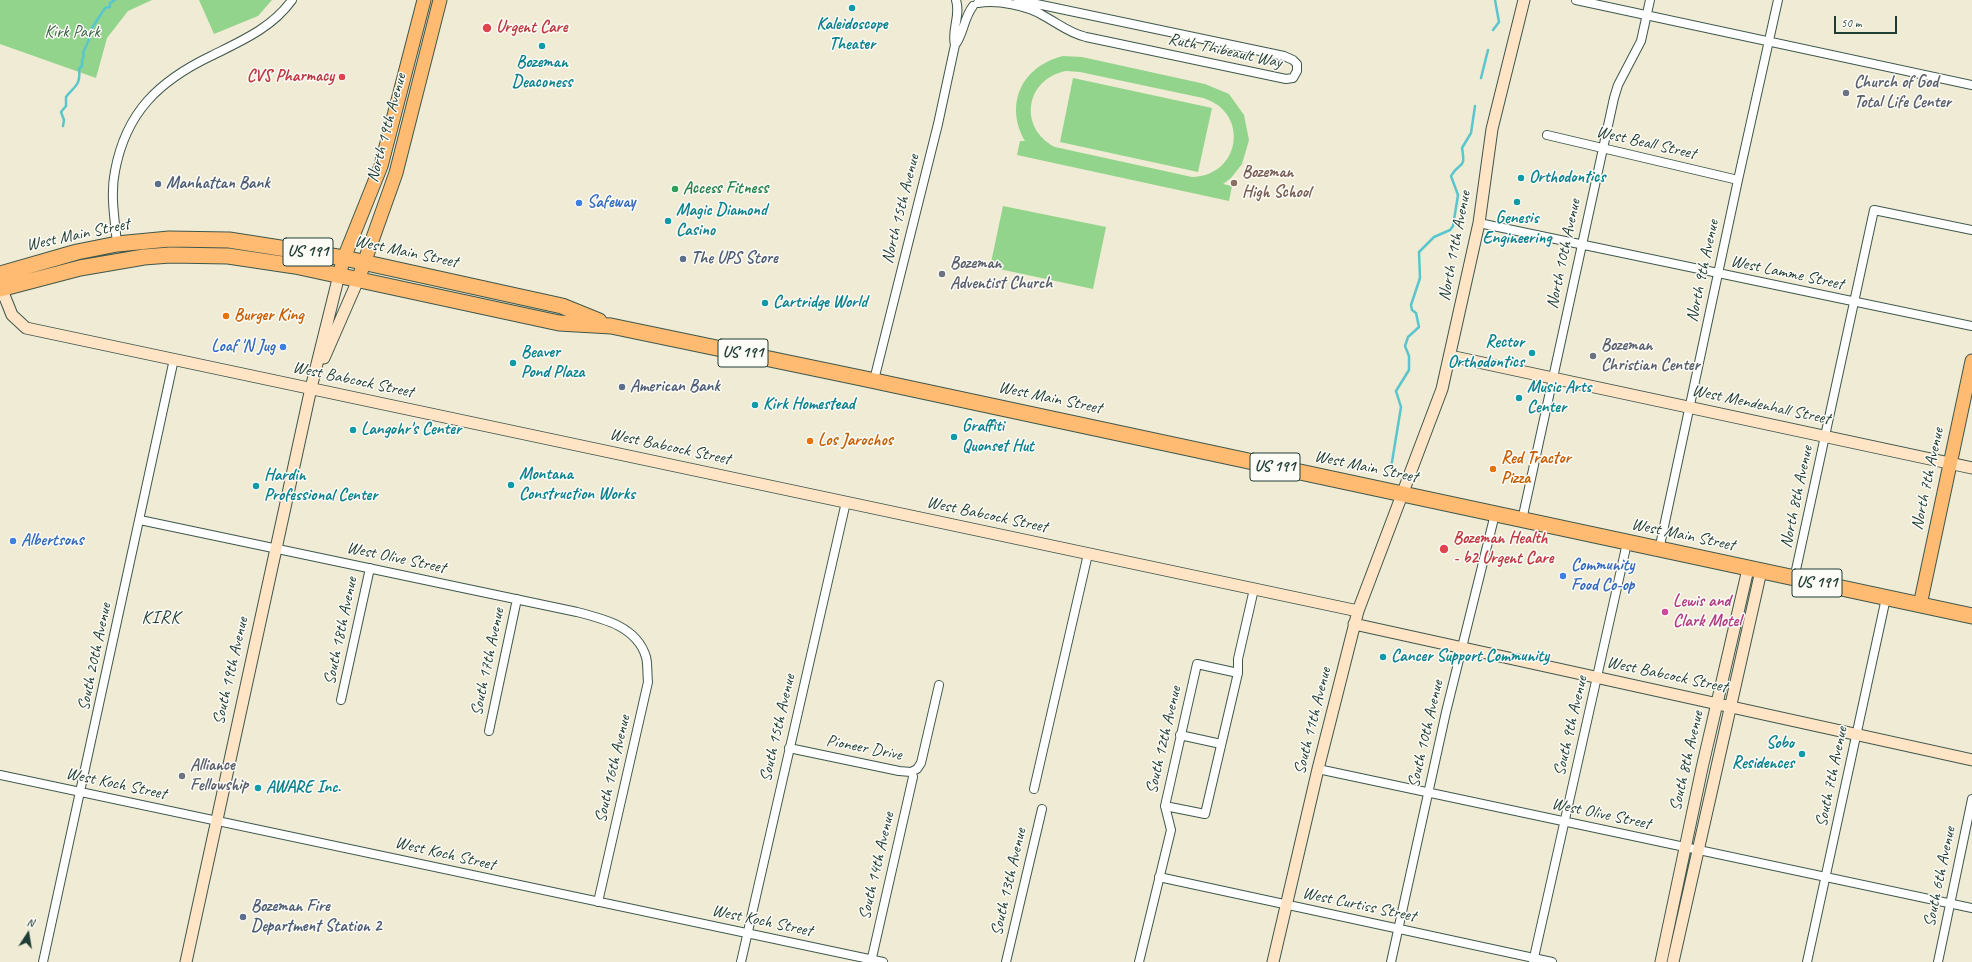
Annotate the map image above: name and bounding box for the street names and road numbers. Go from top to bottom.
street label: Ruth Thibeault Way [1166,29,1284,73]
street label: North 19th Avenue [363,71,411,185]
street label: West Beall Street [1594,122,1698,164]
street label: North 15th Avenue [878,152,924,266]
street label: North 11th Avenue [1434,189,1476,303]
street label: North 10th Avenue [1542,197,1586,311]
street label: West Main Street [24,214,132,256]
street label: North 9th Avenue [1682,218,1724,324]
street label: West Main Street [352,231,460,273]
road number: US 191 [283,238,333,266]
street label: West Lamme Street [1729,251,1845,295]
road number: US 191 [718,339,768,367]
street label: West Babcock Street [291,357,415,403]
street label: West Main Street [996,377,1104,419]
street label: West Mendenhall Street [1690,380,1832,430]
street label: West Babcock Street [608,424,732,470]
street label: North 7th Avenue [1907,426,1949,532]
street label: North 8th Avenue [1776,444,1818,550]
street label: West Main Street [1312,446,1420,488]
road number: US 191 [1250,453,1300,481]
street label: West Babcock Street [925,492,1049,538]
street label: West Main Street [1629,514,1737,556]
street label: West Olive Street [345,538,447,578]
road number: US 191 [1792,569,1842,597]
street label: South 18th Avenue [320,575,362,687]
street label: South 20th Avenue [74,601,116,713]
street label: South 17th Avenue [467,606,509,718]
street label: South 19th Avenue [209,615,253,727]
street label: West Babcock Street [1605,652,1729,698]
street label: South 11th Avenue [1290,665,1336,777]
street label: South 15th Avenue [756,672,800,784]
street label: South 9th Avenue [1550,674,1592,778]
street label: South 10th Avenue [1404,678,1448,790]
street label: South 12th Avenue [1142,684,1186,796]
street label: South 8th Avenue [1666,709,1708,813]
street label: South 16th Avenue [591,713,635,825]
street label: South 7th Avenue [1811,725,1853,829]
street label: Pioneer Drive [824,731,904,765]
street label: West Koch Street [64,763,168,805]
street label: West Olive Street [1550,794,1652,834]
street label: South 14th Avenue [855,810,899,922]
street label: South 6th Avenue [1919,825,1961,929]
street label: South 13th Avenue [987,826,1031,938]
street label: West Koch Street [393,833,497,875]
street label: West Curtiss Street [1301,883,1417,927]
street label: West Koch Street [710,900,814,942]

